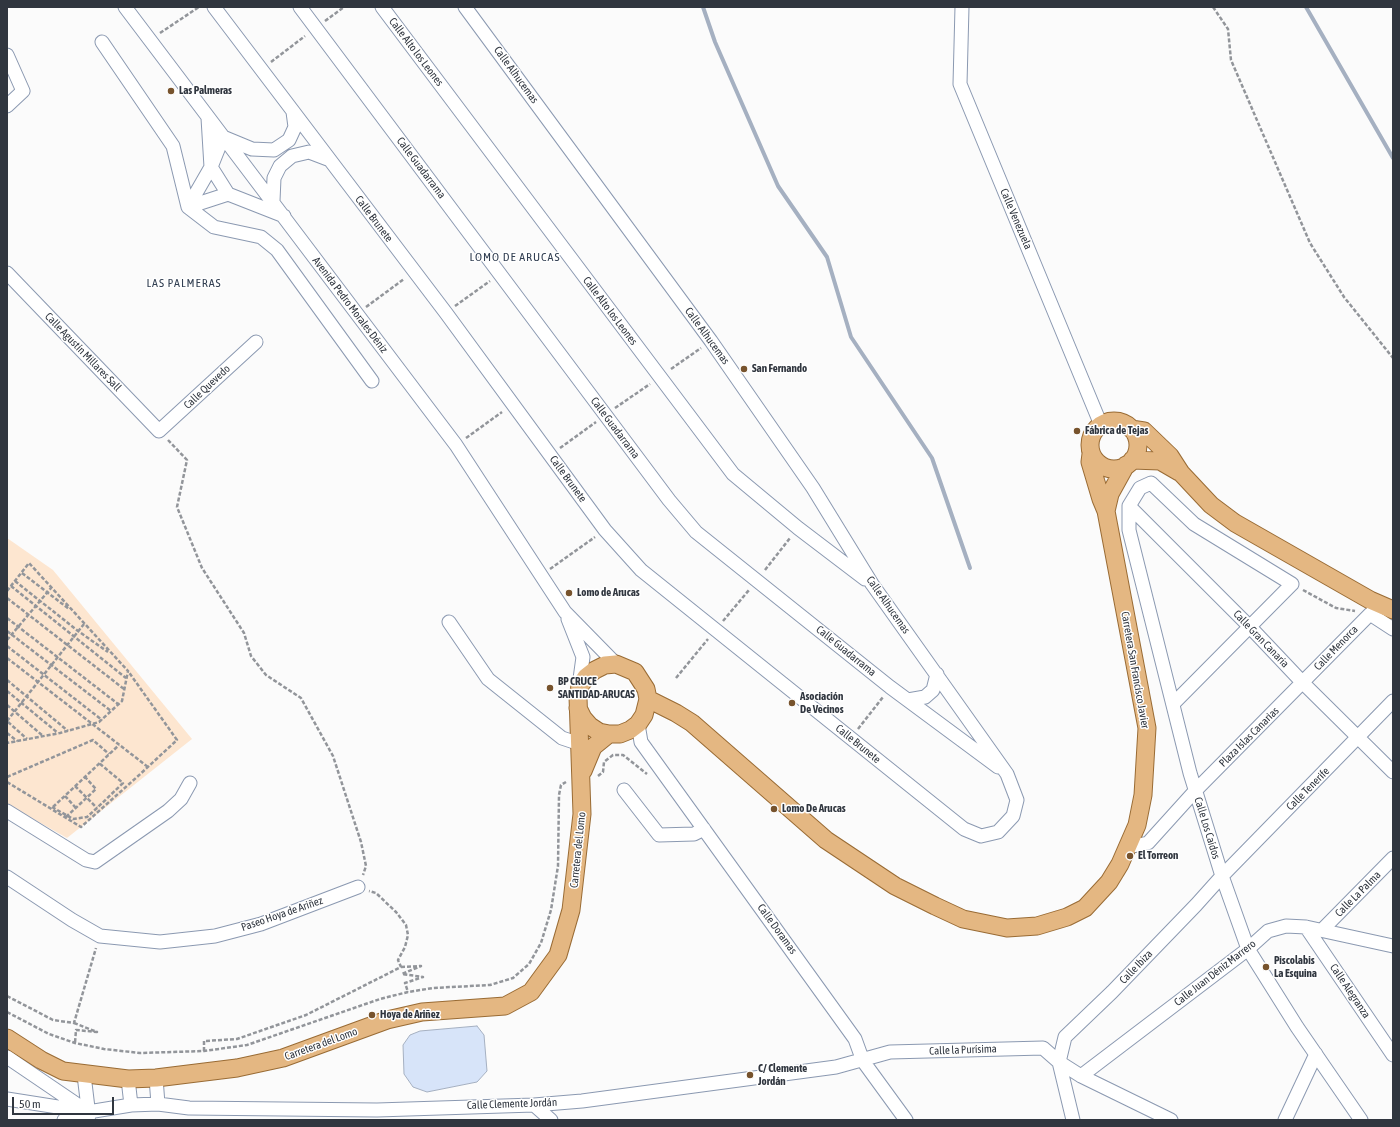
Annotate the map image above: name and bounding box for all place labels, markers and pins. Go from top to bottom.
place label: Las Palmeras [179,84,232,98]
marker: Las Palmeras [166,86,176,96]
place label: San Fernando [752,362,807,376]
marker: San Fernando [739,364,749,374]
place label: Fábrica de Tejas [1085,424,1148,438]
marker: Fábrica de Tejas [1072,426,1082,436]
place label: Lomo de Arucas [577,586,640,600]
marker: Lomo de Arucas [564,588,574,598]
place label: BP CRUCE SANTIDAD-ARUCAS [558,675,635,701]
marker: BP CRUCE SANTIDAD-ARUCAS [545,683,555,693]
place label: Asociación De Vecinos [800,690,844,716]
marker: Asociación De Vecinos [787,698,797,708]
place label: Lomo De Arucas [782,802,846,816]
marker: Lomo De Arucas [769,804,779,814]
place label: El Torreon [1138,849,1178,863]
marker: El Torreon [1125,851,1135,861]
place label: Piscolabis La Esquina [1274,954,1317,980]
marker: Piscolabis La Esquina [1261,962,1271,972]
place label: Hoya de Ariñez [380,1008,440,1022]
marker: Hoya de Ariñez [367,1010,377,1020]
place label: C/ Clemente Jordán [758,1062,807,1088]
marker: C/ Clemente Jordán [745,1070,755,1080]

